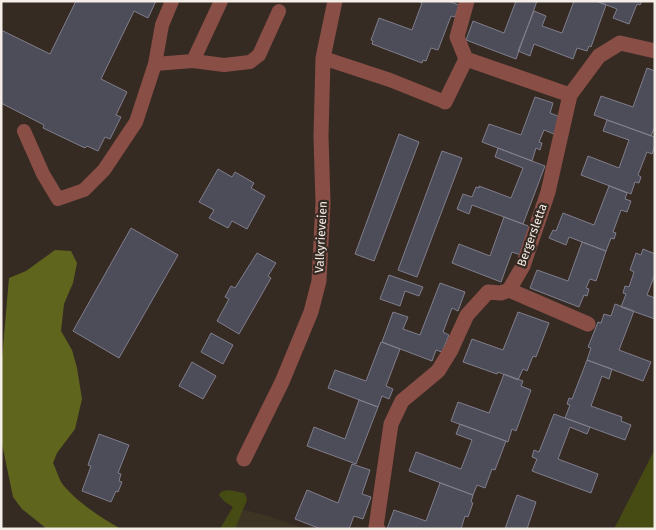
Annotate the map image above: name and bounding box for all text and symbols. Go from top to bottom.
street label: Valkyrieveien [312,201,330,273]
street label: Bergersletta [514,202,550,268]

